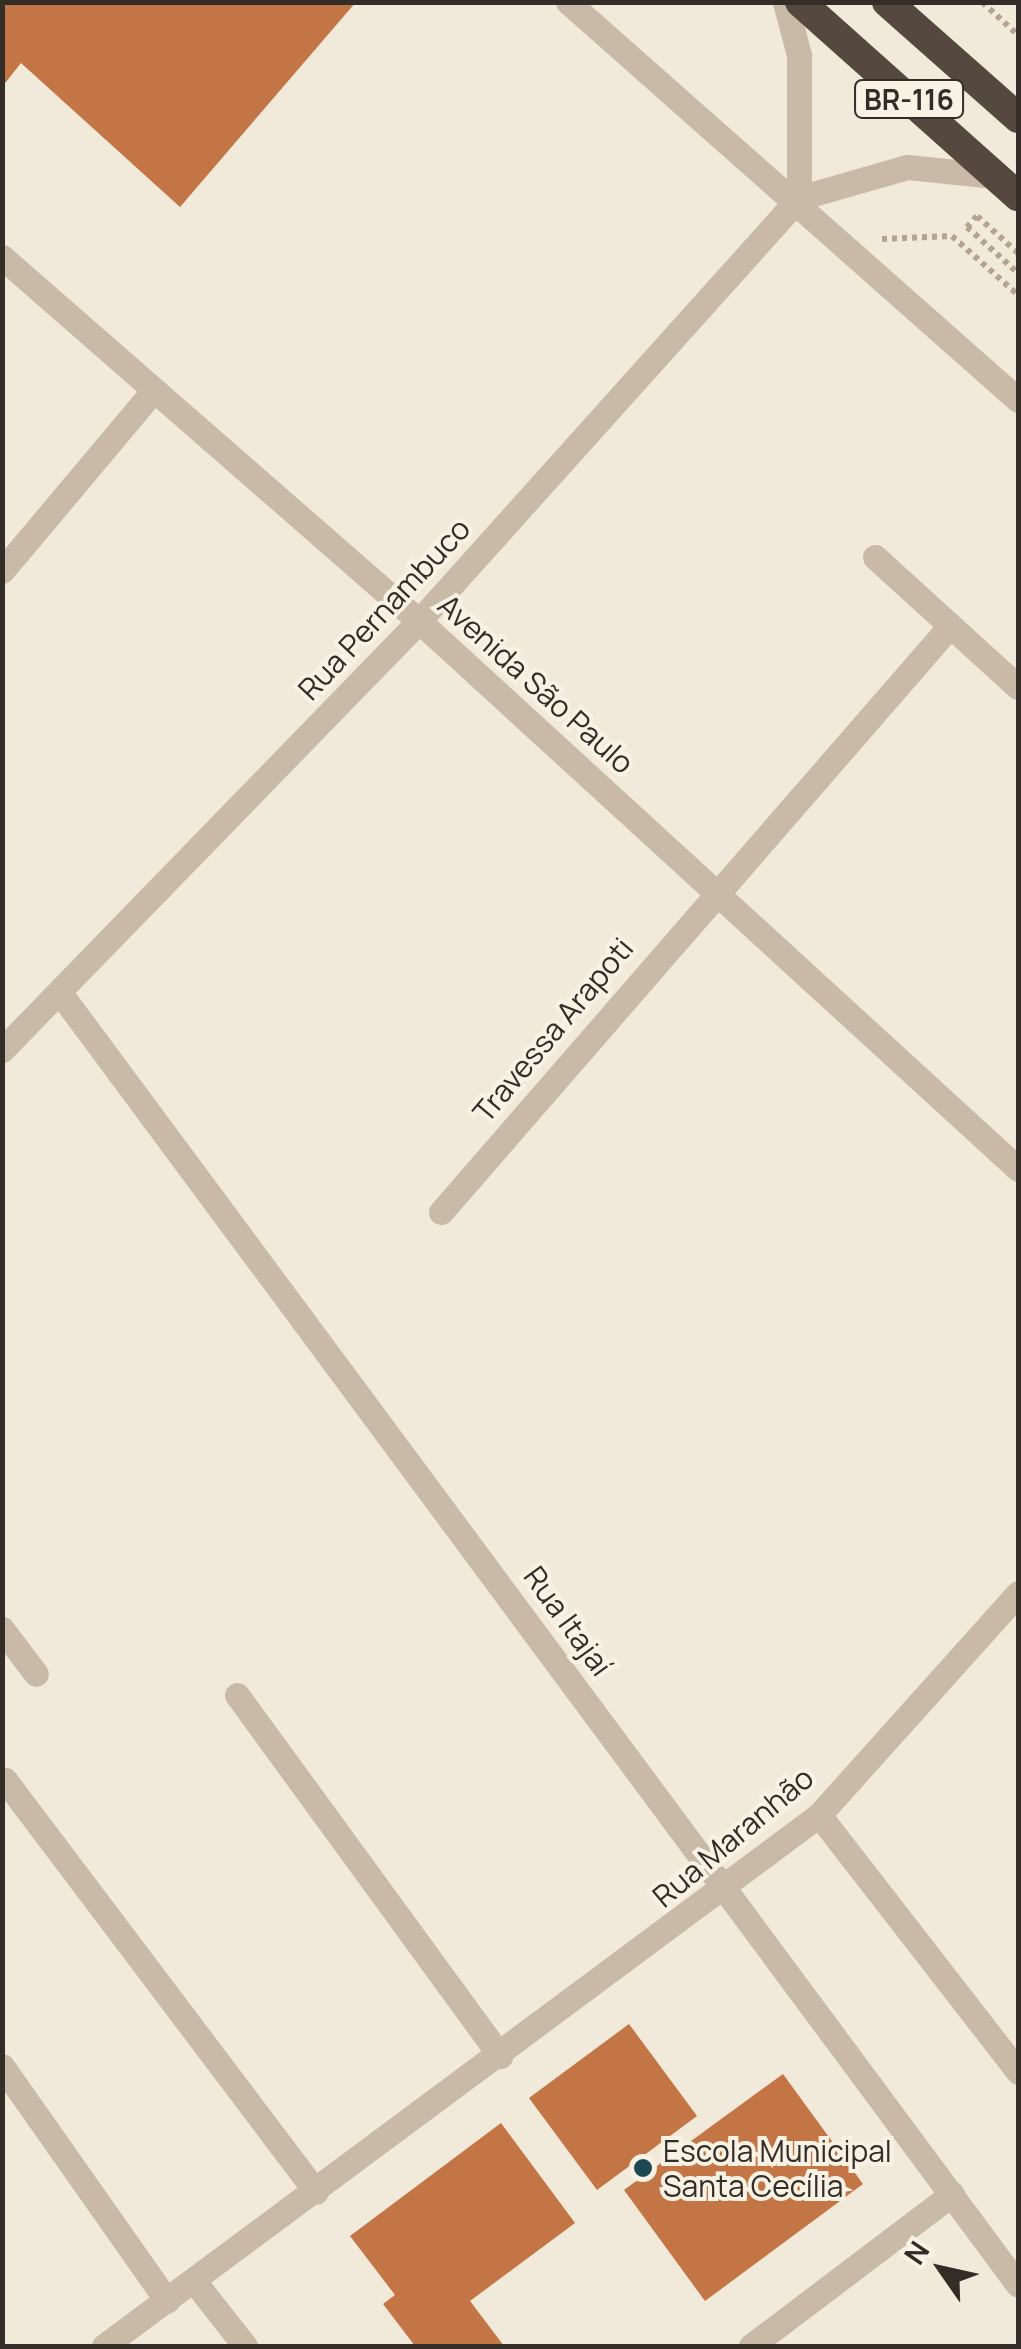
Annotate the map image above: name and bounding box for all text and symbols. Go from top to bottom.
road number: BR-116 [854,76,964,122]
street label: Rua Pernambuco [291,511,477,707]
street label: Avenida São Paulo [431,587,641,781]
street label: Travessa Arapoti [465,931,641,1129]
street label: Rua Itajaí [516,1559,620,1683]
street label: Rua Maranhão [646,1760,820,1914]
place label: Escola Municipal Santa Cecília [663,2133,892,2204]
marker: Escola Municipal Santa Cecília [632,2157,654,2179]
north arrow [891,2219,991,2319]
text: N [895,2233,937,2271]

